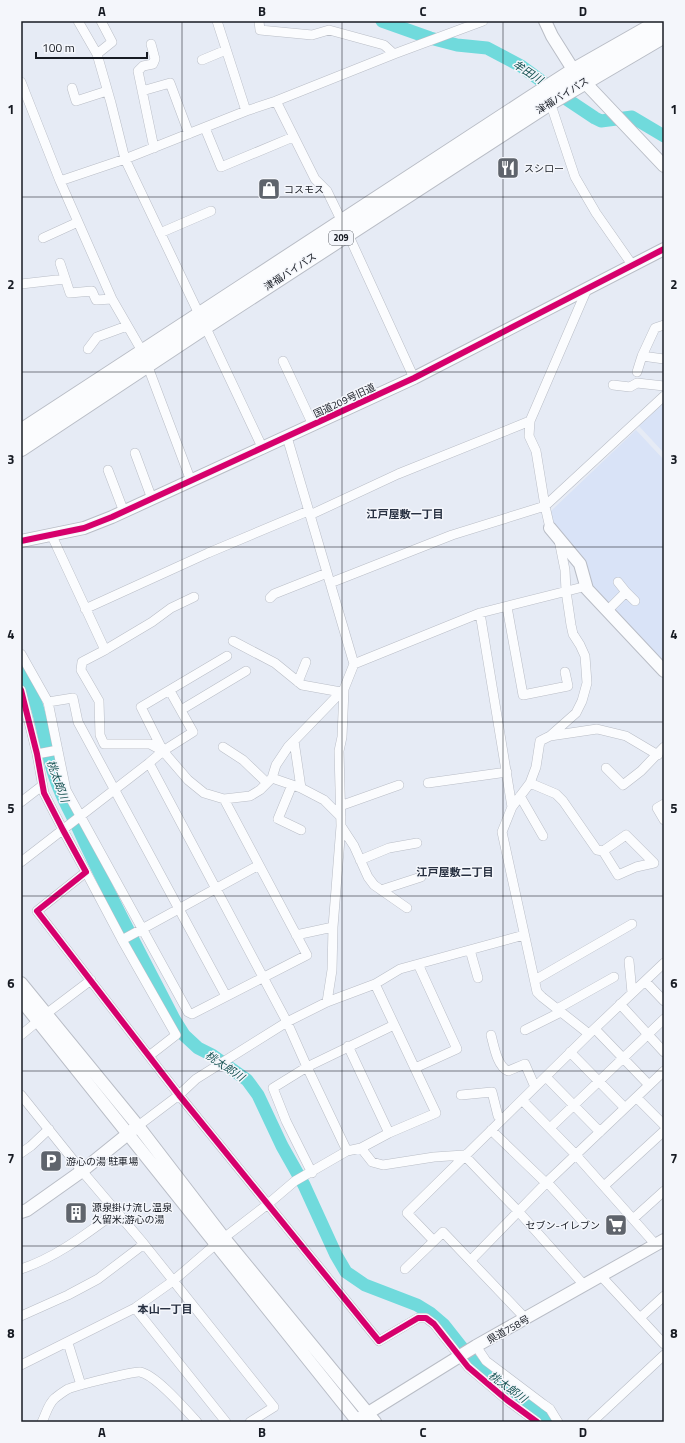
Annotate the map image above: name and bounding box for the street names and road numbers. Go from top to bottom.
street label: 津福バイパス [533,73,592,118]
road number: 209 [329,231,353,245]
street label: 津福バイパス [261,249,319,294]
street label: 国道209号旧道 [311,380,378,421]
street label: 県道758号 [484,1312,532,1347]

